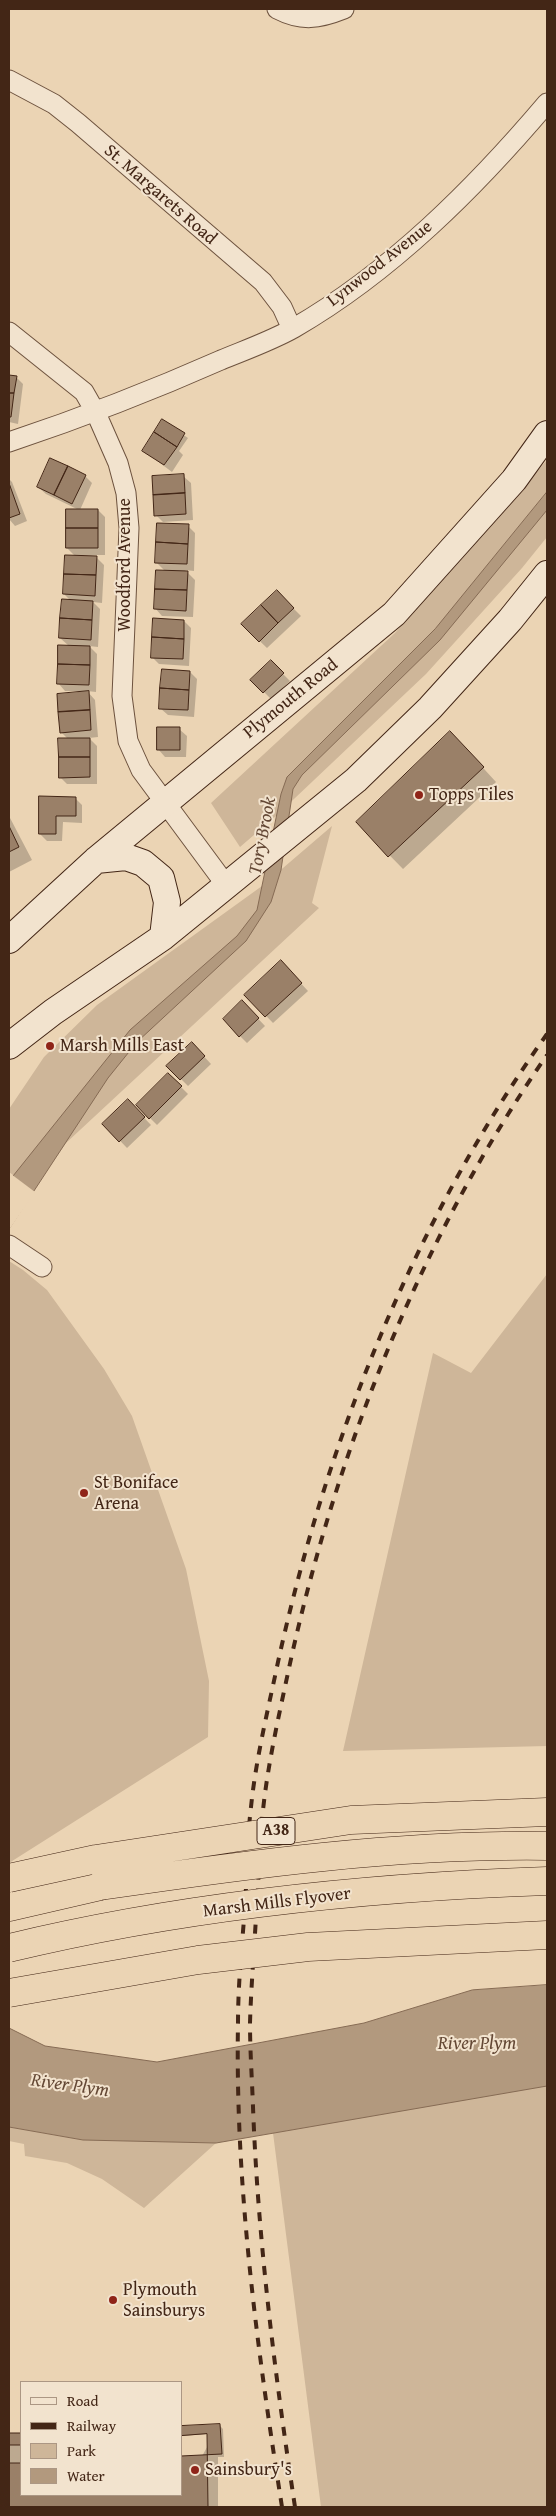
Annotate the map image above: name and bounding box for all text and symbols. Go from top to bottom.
street label: St. Margarets Road [99,140,221,250]
street label: Lynwood Avenue [323,216,437,312]
street label: Woodford Avenue [114,498,136,632]
street label: Plymouth Road [239,654,343,744]
place label: Topps Tiles [429,784,514,806]
marker: Topps Tiles [413,789,425,801]
water label: Tory Brook [244,795,282,877]
place label: Marsh Mills East [60,1035,184,1057]
marker: Marsh Mills East [44,1040,56,1052]
place label: St Boniface Arena [94,1472,178,1515]
marker: St Boniface Arena [78,1487,90,1499]
road number: A38 [257,1818,295,1844]
street label: Marsh Mills Flyover [202,1883,352,1923]
water label: River Plym [438,2033,516,2055]
water label: River Plym [29,2069,111,2103]
place label: Plymouth Sainsburys [123,2279,205,2322]
marker: Plymouth Sainsburys [107,2294,119,2306]
legend [20,2381,182,2496]
text: Road [67,2390,98,2411]
text: Railway [67,2415,116,2436]
text: Park [67,2440,96,2461]
place label: Sainsbury's [205,2459,292,2481]
marker: Sainsbury's [189,2464,201,2476]
text: Water [67,2465,105,2486]

